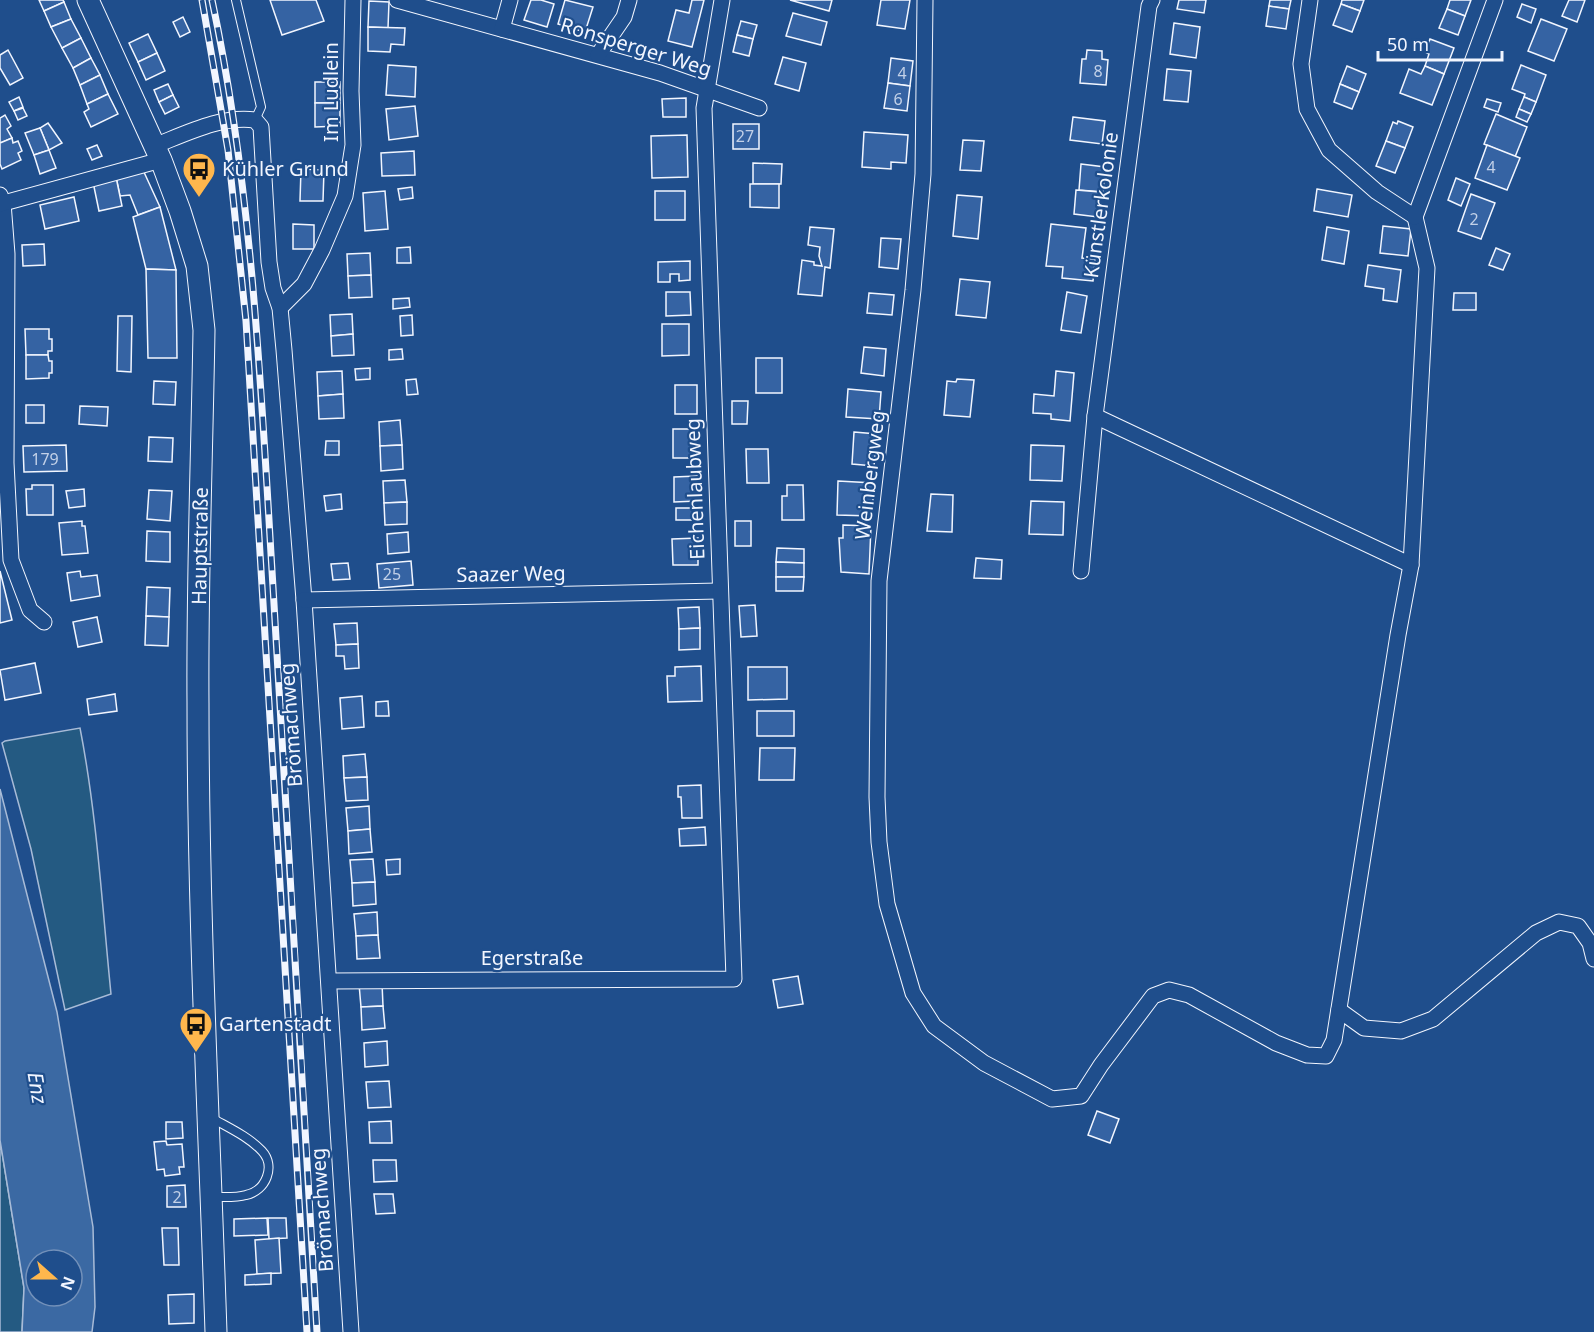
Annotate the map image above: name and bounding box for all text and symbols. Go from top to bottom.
street label: Ronsperger Weg [557,11,715,82]
scale bar [1378,24,1502,62]
text: 50 m [1387,32,1429,56]
street label: Im Ludlein [317,42,344,142]
house number: 8 [1093,60,1103,82]
house number: 4 [897,62,907,84]
house number: 6 [893,88,903,110]
house number: 27 [736,125,754,147]
street label: Künstlerkolonie [1077,130,1124,280]
bus stop icon: Kühler Grund [181,151,217,198]
place label: Kühler Grund [222,155,349,182]
house number: 4 [1486,156,1496,178]
house number: 2 [1469,208,1479,230]
street label: Weinbergweg [848,409,891,541]
street label: Eichenlaubweg [679,418,710,560]
house number: 179 [31,448,59,470]
street label: Hauptstraße [185,487,214,605]
street label: Saazer Weg [456,559,566,588]
house number: 25 [383,563,401,585]
street label: Brömachweg [273,662,308,788]
street label: Egerstraße [481,944,583,971]
bus stop icon: Gartenstadt [178,1006,214,1053]
place label: Gartenstadt [219,1010,331,1037]
water label: Enz [22,1070,54,1107]
street label: Brömachweg [304,1147,339,1273]
house number: 2 [172,1186,182,1208]
north arrow [24,1248,84,1308]
text: N [55,1273,81,1293]

